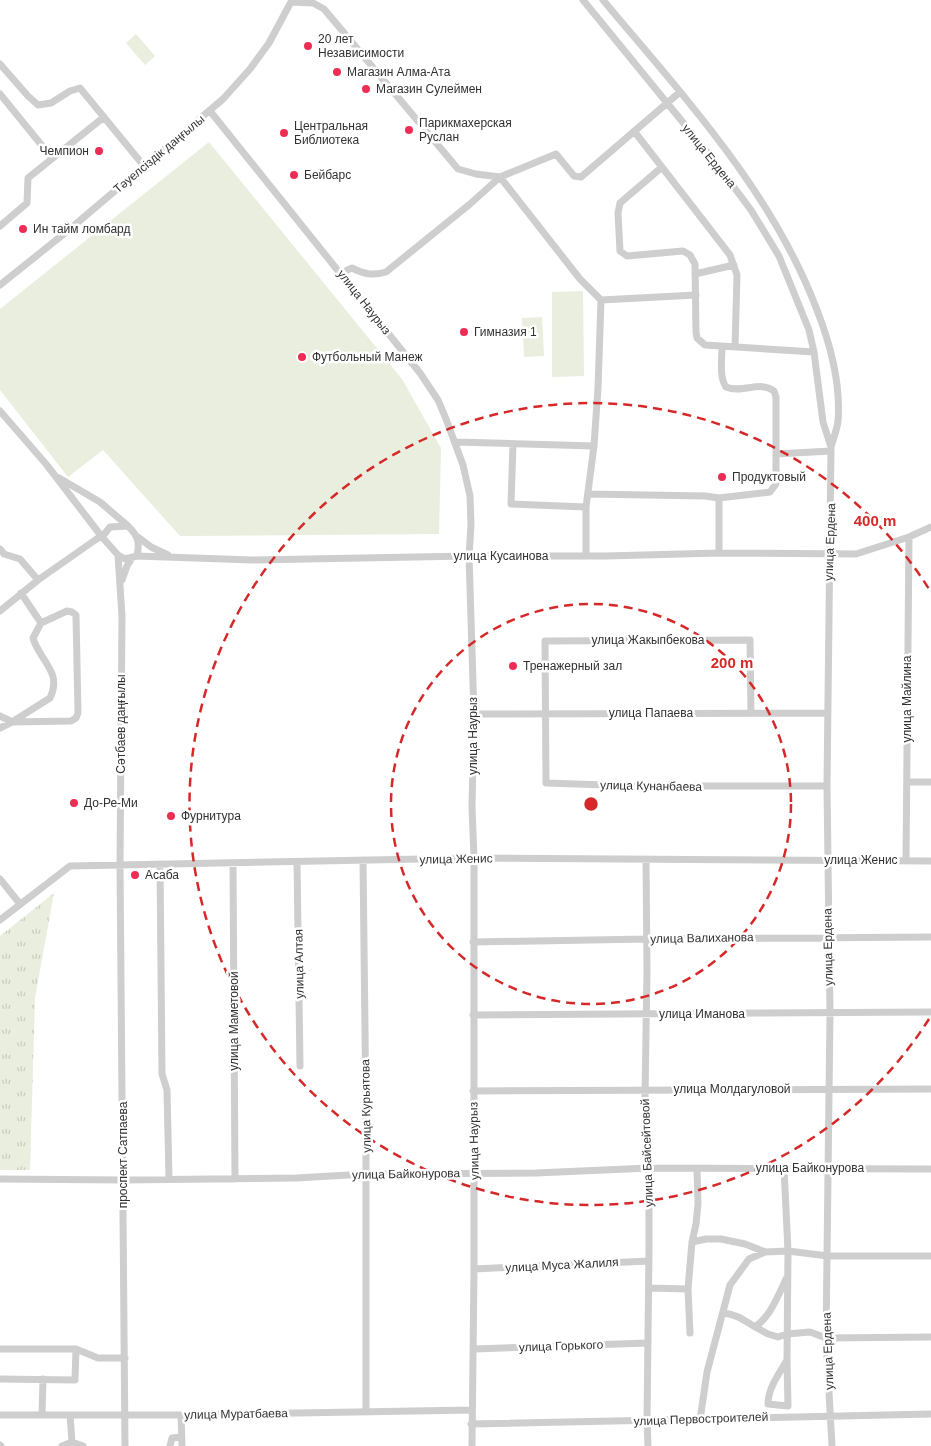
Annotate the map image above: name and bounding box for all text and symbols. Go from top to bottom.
place label: 20 лет Независимости [318,32,404,60]
marker: 20 лет Независимости [302,40,314,52]
place label: Магазин Алма-Ата [347,65,451,79]
marker: Магазин Алма-Ата [331,66,343,78]
place label: Магазин Сулеймен [376,82,482,96]
marker: Магазин Сулеймен [360,83,372,95]
street label: Тәуелсіздік даңғылы [111,112,207,196]
place label: Парикмахерская Руслан [419,116,512,144]
place label: Центральная Библиотека [294,119,368,147]
street label: улица Ердена [679,121,739,191]
marker: Парикмахерская Руслан [403,124,415,136]
marker: Центральная Библиотека [278,127,290,139]
place label: Чемпион [40,144,89,158]
marker: Чемпион [93,145,105,157]
place label: Бейбарс [304,168,351,182]
marker: Бейбарс [288,169,300,181]
place label: Ин тайм ломбард [33,222,131,236]
marker: Ин тайм ломбард [17,223,29,235]
street label: улица Наурыз [334,267,394,338]
place label: Гимназия 1 [474,325,537,339]
marker: Гимназия 1 [458,326,470,338]
place label: Футбольный Манеж [312,350,422,364]
marker: Футбольный Манеж [296,351,308,363]
place label: Продуктовый [732,470,806,484]
marker: Продуктовый [716,471,728,483]
street label: улица Ердена [822,503,838,581]
text: 400 m [854,512,896,529]
street label: улица Кусаинова [454,549,549,563]
street label: улица Жакыпбекова [592,633,705,647]
text: 200 m [711,654,753,671]
street label: улица Майлина [900,655,914,742]
place label: Тренажерный зал [523,659,622,673]
marker: Тренажерный зал [507,660,519,672]
street label: Сәтбаев даңғылы [114,674,128,774]
street label: улица Наурыз [466,696,480,775]
street label: улица Папаева [609,706,694,720]
street label: улица Кунанбаева [600,778,702,794]
centre of rings [582,795,600,813]
place label: До-Ре-Ми [84,796,138,810]
marker: До-Ре-Ми [68,797,80,809]
place label: Фурнитура [181,809,241,823]
marker: Фурнитура [165,810,177,822]
street label: улица Женис [419,851,493,867]
street label: улица Женис [824,853,898,867]
place label: Асаба [145,868,179,882]
marker: Асаба [129,869,141,881]
street label: улица Ердена [820,908,836,986]
street label: улица Алтая [291,929,307,999]
street label: улица Валиханова [650,930,754,946]
street label: улица Маметовой [227,971,241,1071]
street label: улица Иманова [659,1007,745,1021]
street label: улица Курьятова [358,1059,374,1153]
street label: улица Молдагуловой [673,1082,791,1096]
street label: улица Байсейтовой [638,1098,656,1208]
street label: проспект Сатпаева [116,1101,130,1208]
street label: улица Наурыз [466,1101,482,1180]
street label: улица Байконурова [756,1161,865,1175]
street label: улица Байконурова [352,1166,461,1182]
street label: улица Муса Жалиля [505,1255,619,1275]
street label: улица Ердена [820,1312,836,1390]
street label: улица Горького [519,1338,604,1354]
street label: улица Муратбаева [184,1406,288,1422]
street label: улица Первостроителей [633,1410,769,1428]

